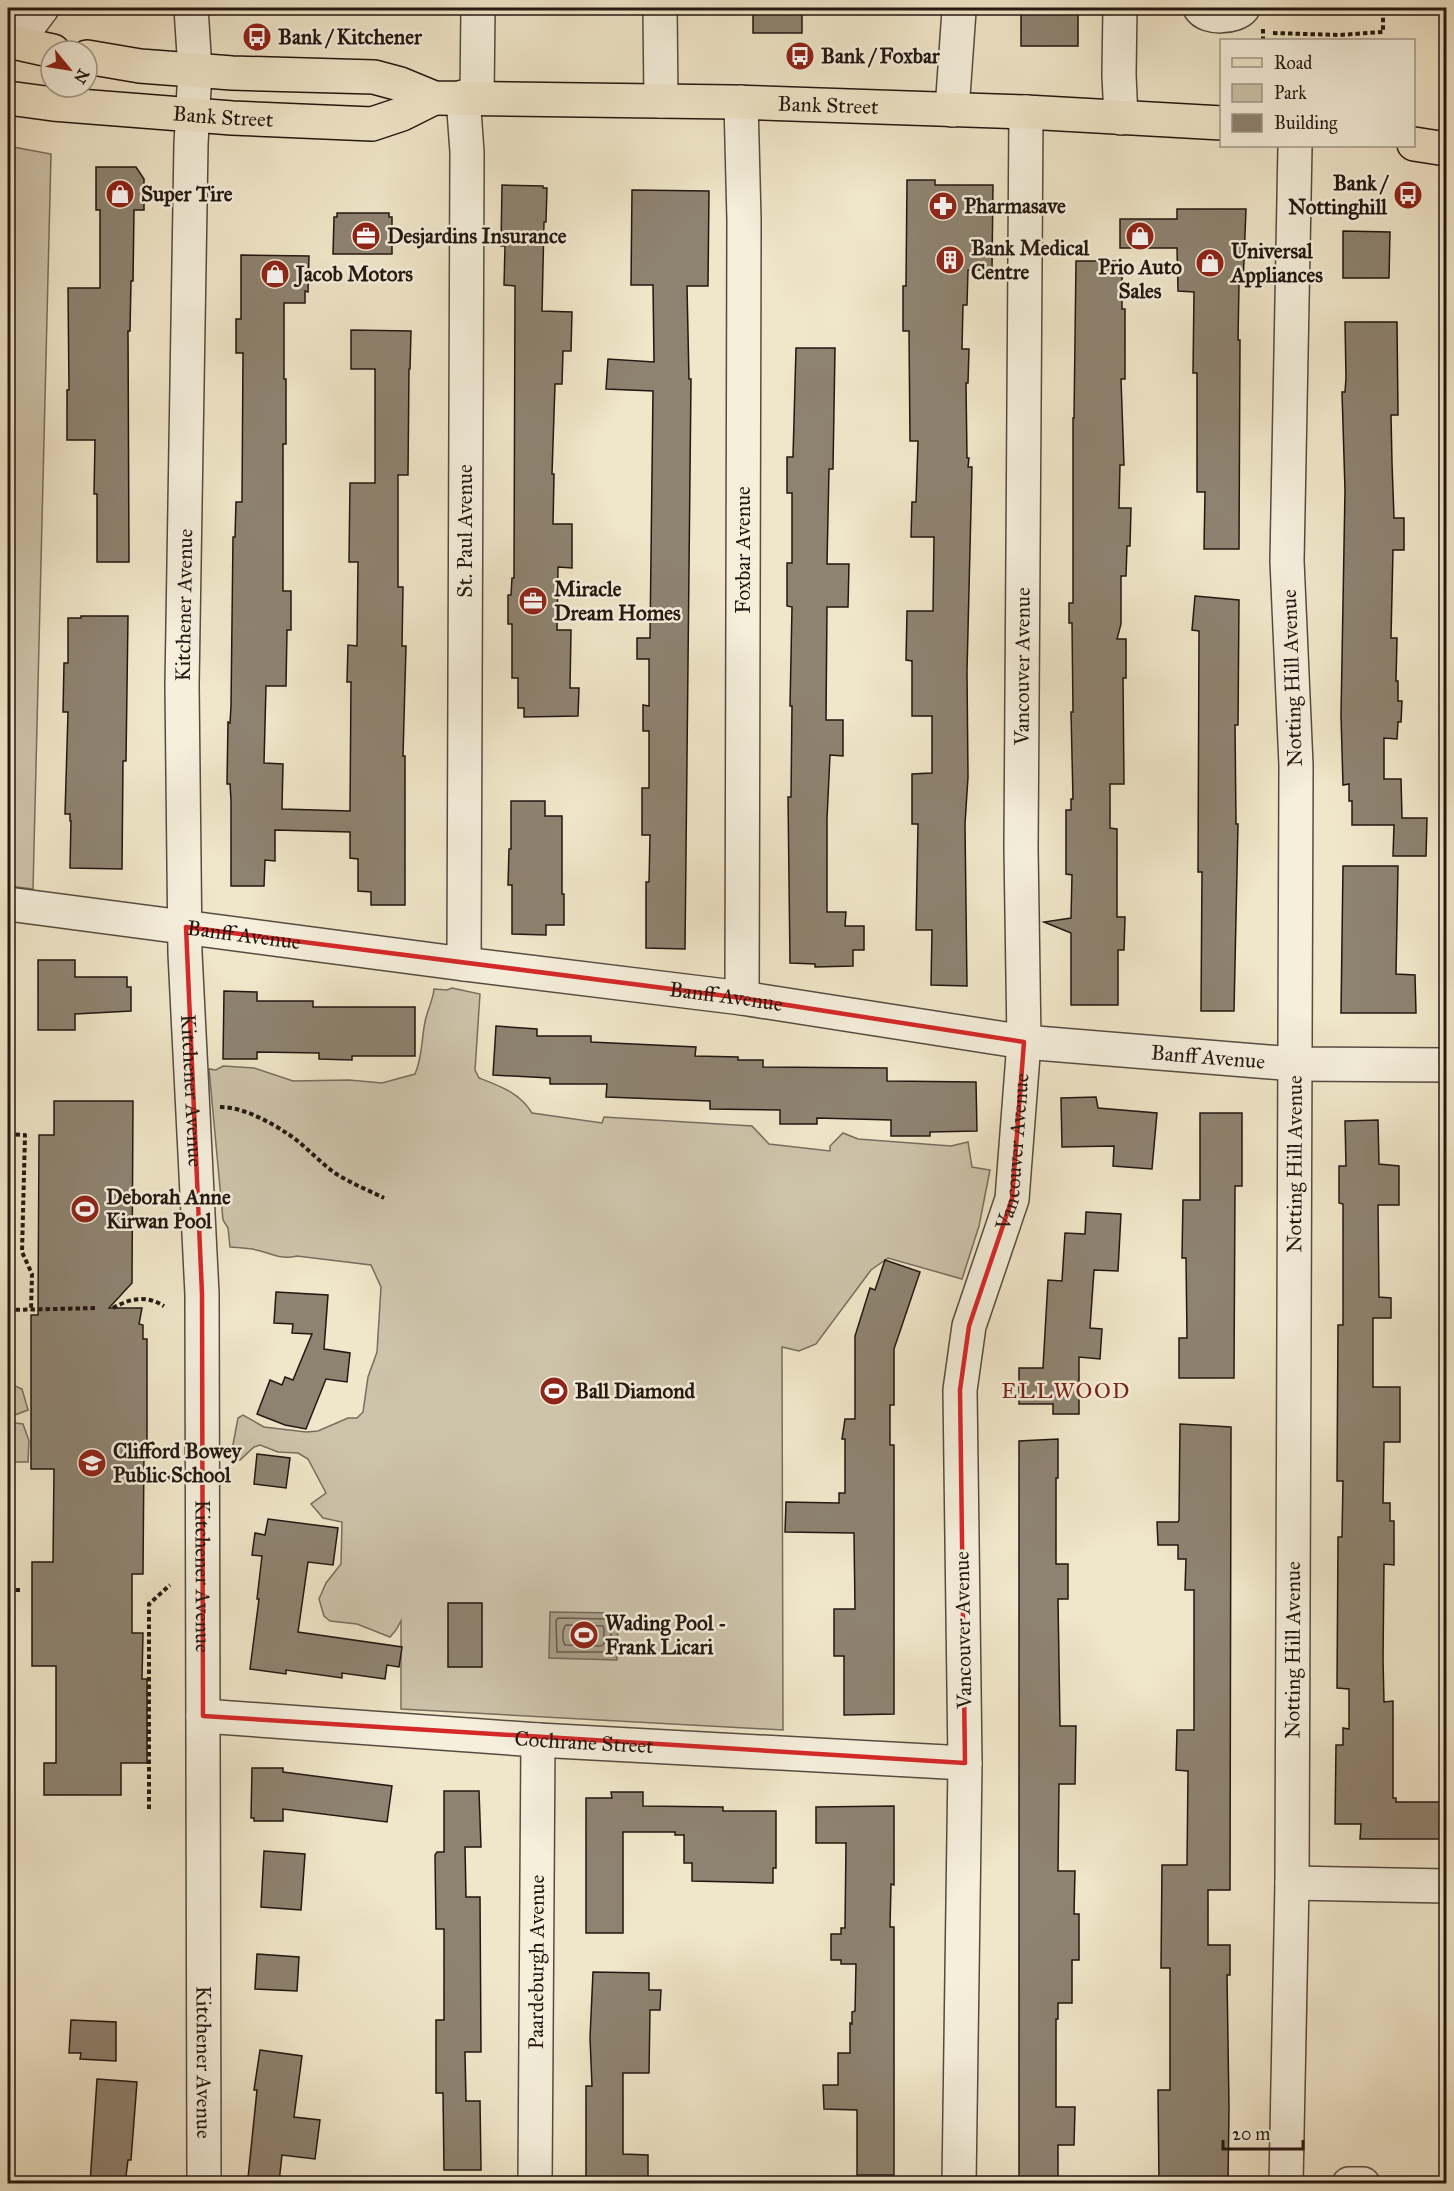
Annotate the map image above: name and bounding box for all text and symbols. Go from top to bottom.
bus stop icon: Bank / Kitchener [241,21,273,53]
place label: Bank / Kitchener [278,24,423,50]
north arrow [39,39,99,99]
legend [1220,39,1415,147]
bus stop icon: Bank / Foxbar [784,40,816,72]
place label: Bank / Foxbar [821,43,941,69]
text: Road [1274,52,1312,74]
text: N [70,66,93,87]
text: Park [1274,82,1307,104]
street label: Bank Street [777,91,879,120]
street label: Bank Street [172,100,274,133]
text: Building [1274,112,1338,135]
place label: Bank / Nottinghill [1288,170,1389,220]
shop icon: Super Tire [104,178,136,210]
bus stop icon: Bank / Nottinghill [1392,179,1424,211]
place label: Super Tire [141,181,233,207]
pharmacy icon: Pharmasave [927,190,959,222]
place label: Pharmasave [964,193,1066,219]
office icon: Desjardins Insurance [350,220,382,252]
shop icon: Prio Auto Sales [1124,220,1156,252]
place label: Desjardins Insurance [387,223,567,249]
place label: Bank Medical Centre [971,235,1091,285]
place label: Universal Appliances [1229,238,1323,288]
building icon: Bank Medical Centre [934,244,966,276]
shop icon: Universal Appliances [1194,247,1226,279]
place label: Prio Auto Sales [1098,254,1182,304]
shop icon: Jacob Motors [259,258,291,290]
place label: Jacob Motors [293,261,413,288]
street label: St. Paul Avenue [452,464,478,598]
street label: Foxbar Avenue [730,486,756,614]
street label: Kitchener Avenue [170,528,198,682]
place label: Miracle Dream Homes [554,576,681,626]
office icon: Miracle Dream Homes [517,585,549,617]
street label: Vancouver Avenue [1009,587,1036,746]
street label: Notting Hill Avenue [1276,589,1308,767]
street label: Banff Avenue [186,915,303,955]
street label: Banff Avenue [668,976,785,1017]
street label: Kitchener Avenue [175,1014,209,1168]
street label: Banff Avenue [1150,1039,1266,1075]
street label: Vancouver Avenue [989,1072,1035,1234]
street label: Notting Hill Avenue [1281,1075,1308,1253]
place label: Deborah Anne Kirwan Pool [106,1184,231,1234]
sports icon: Deborah Anne Kirwan Pool [69,1193,101,1225]
sports icon: Ball Diamond [538,1375,570,1407]
district label: ELLWOOD [1001,1377,1131,1404]
place label: Ball Diamond [575,1378,696,1404]
place label: Clifford Bowey Public School [113,1438,243,1488]
school or university icon: Clifford Bowey Public School [76,1447,108,1479]
street label: Kitchener Avenue [189,1500,216,1653]
street label: Vancouver Avenue [949,1551,977,1710]
street label: Notting Hill Avenue [1280,1561,1306,1739]
place label: Wading Pool - Frank Licari [605,1610,727,1660]
sports icon: Wading Pool - Frank Licari [568,1619,600,1651]
street label: Cochrane Street [514,1725,655,1759]
street label: Paardeburgh Avenue [523,1874,550,2049]
street label: Kitchener Avenue [191,1986,217,2139]
scale bar [1223,2113,1302,2151]
text: 20 m [1232,2123,1270,2145]

